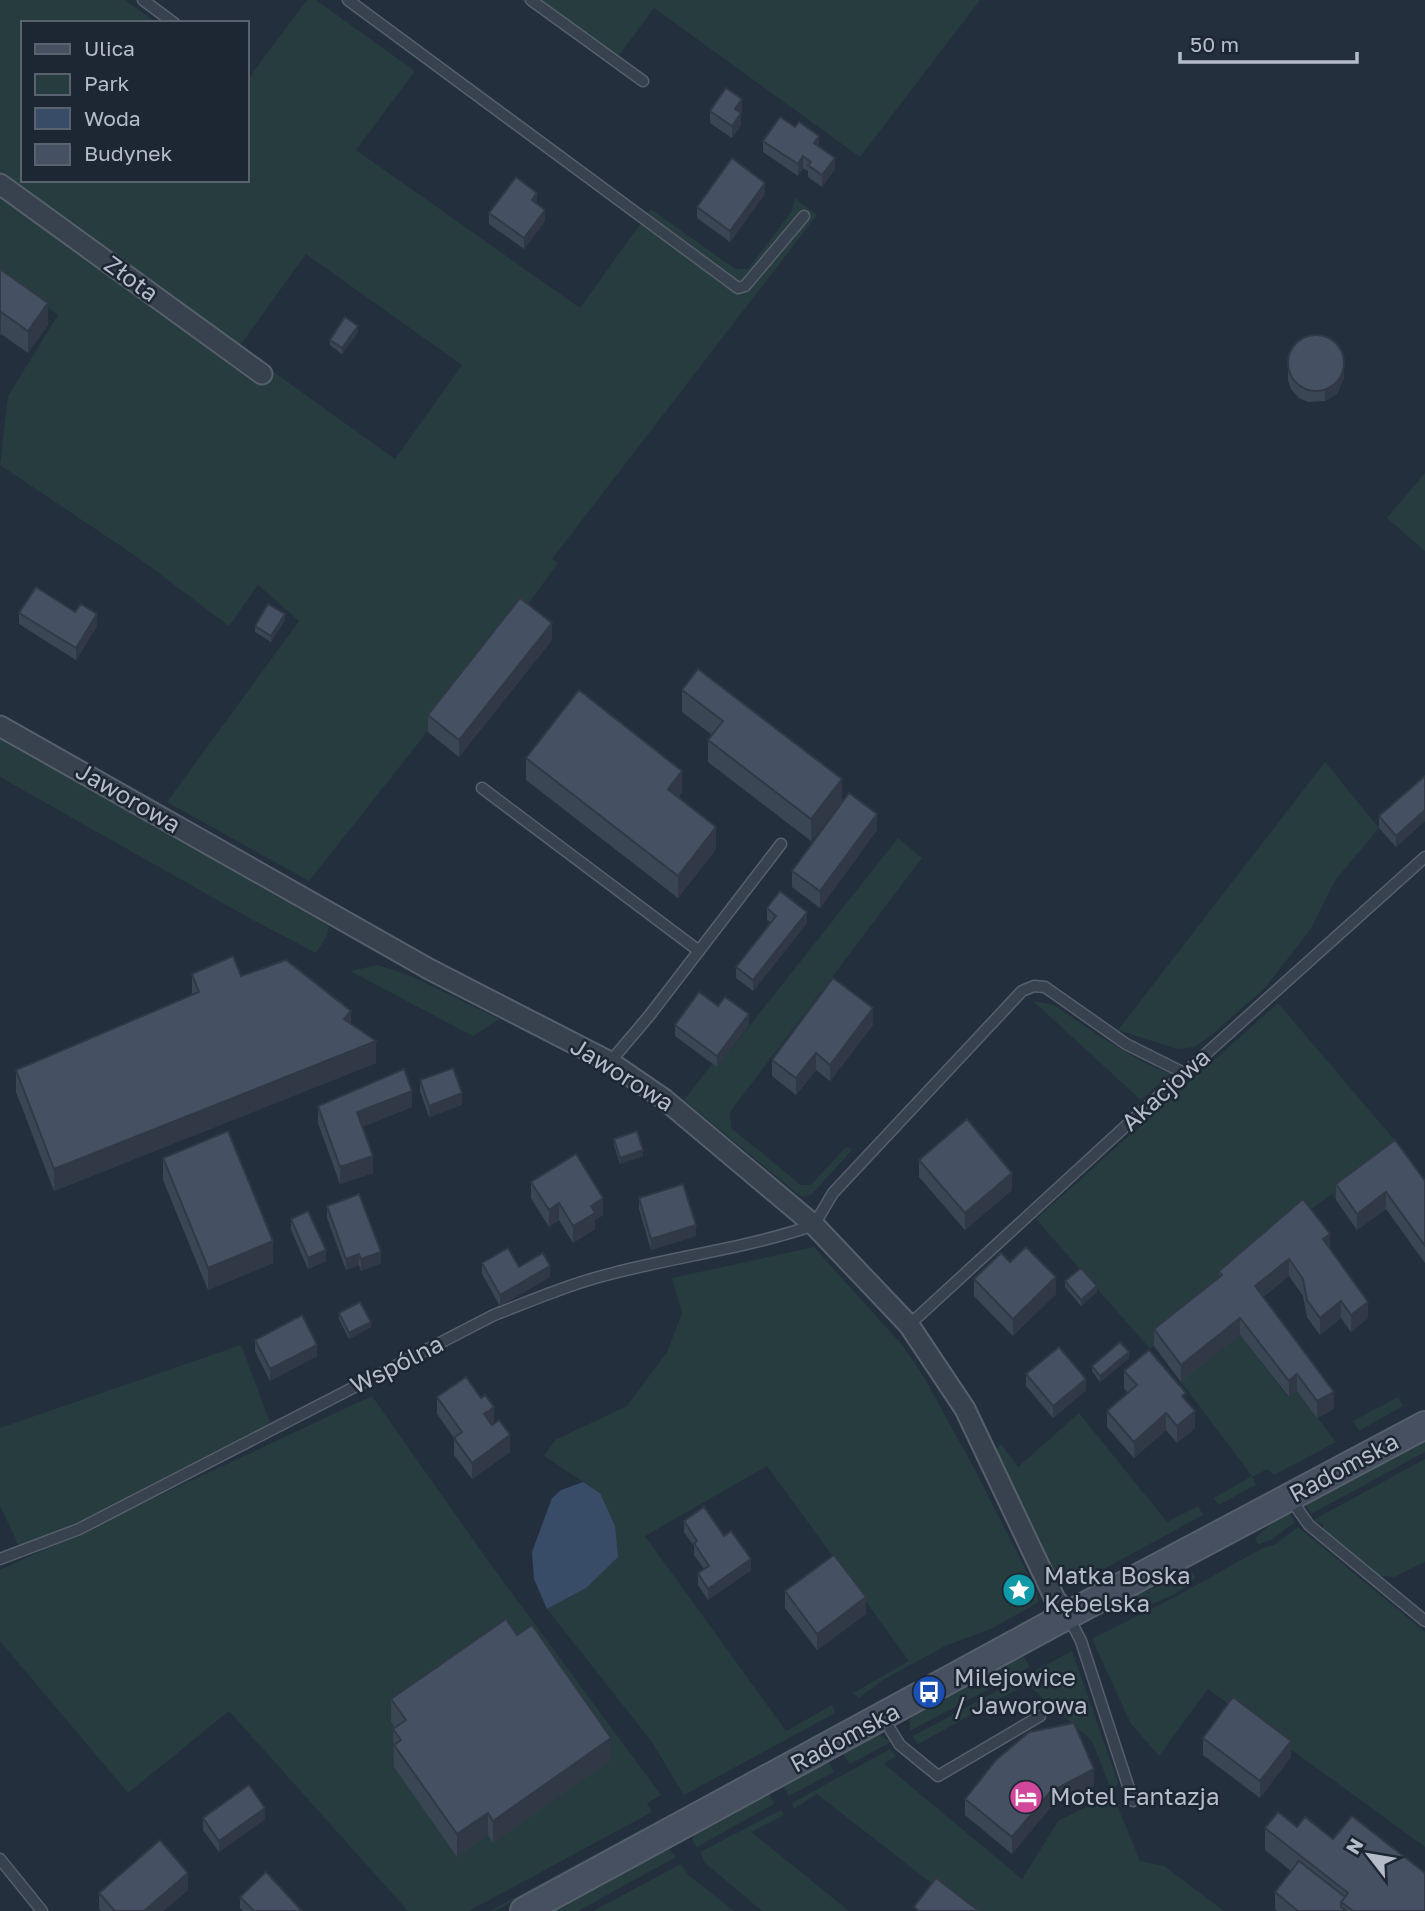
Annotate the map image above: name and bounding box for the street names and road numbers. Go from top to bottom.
street label: Złota [99,249,165,307]
street label: Jaworowa [71,755,186,838]
street label: Jaworowa [566,1031,680,1117]
street label: Akacjowa [1115,1042,1215,1136]
street label: Wspólna [345,1328,448,1399]
street label: Radomska [1284,1426,1403,1508]
street label: Radomska [785,1696,904,1778]

